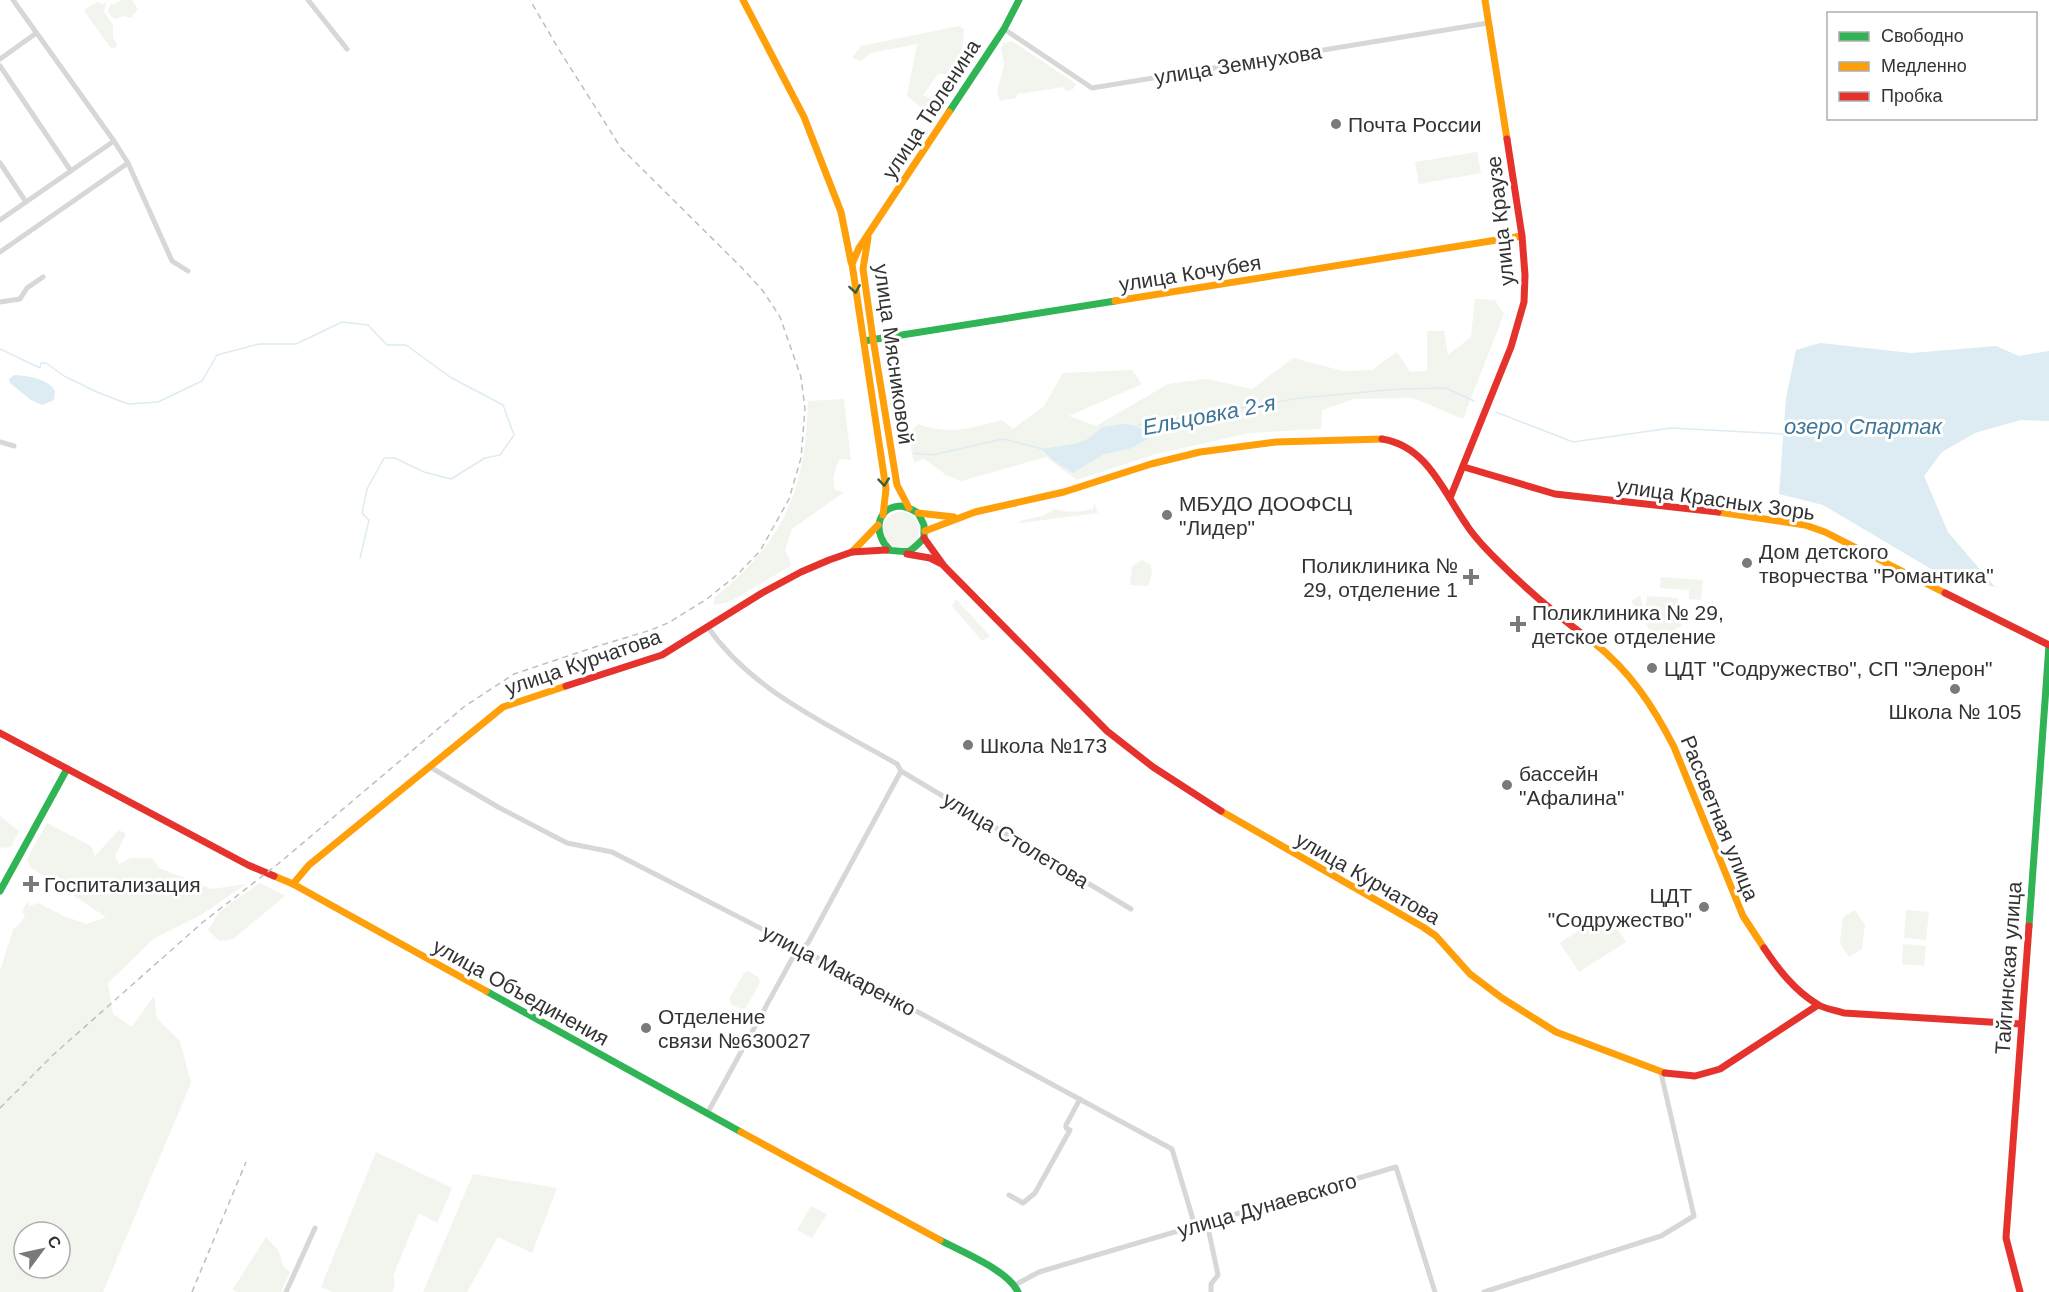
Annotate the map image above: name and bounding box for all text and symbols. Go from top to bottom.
legend [1827,12,2037,120]
text: Свободно [1881,26,1964,46]
street label: улица Тюленина [877,35,985,183]
street label: улица Земнухова [1153,39,1324,89]
text: Медленно [1881,56,1967,76]
text: Пробка [1881,86,1944,106]
place label: Почта России [1348,113,1481,136]
marker: Почта России [1329,117,1343,131]
street label: улица Краузе [1482,155,1518,287]
street label: улица Кочубея [1117,250,1263,296]
street label: улица Мясниковой [870,262,918,446]
one-way arrow [849,284,861,293]
water label: Ельцовка 2-я [1140,390,1278,440]
water label: озеро Спартак [1784,414,1944,439]
street label: улица Красных Зорь [1616,474,1817,524]
one-way arrow [877,477,890,486]
place label: МБУДО ДООФСЦ "Лидер" [1179,492,1353,539]
marker: МБУДО ДООФСЦ "Лидер" [1160,508,1174,522]
place label: Дом детского творчества "Романтика" [1759,540,1994,587]
place label: Поликлиника № 29, отделение 1 [1301,554,1458,601]
marker: Дом детского творчества "Романтика" [1740,556,1754,570]
marker: Поликлиника № 29, отделение 1 [1462,568,1480,586]
place label: Поликлиника № 29, детское отделение [1532,601,1724,648]
marker: Поликлиника № 29, детское отделение [1509,615,1527,633]
street label: улица Курчатова [502,624,664,699]
place label: ЦДТ "Содружество", СП "Элерон" [1664,657,1993,680]
marker: ЦДТ "Содружество", СП "Элерон" [1645,661,1659,675]
marker: Школа № 105 [1948,682,1962,696]
place label: Школа № 105 [1888,700,2022,723]
street label: Рассветная улица [1676,732,1764,904]
place label: Школа №173 [980,734,1107,757]
marker: Школа №173 [961,738,975,752]
place label: бассейн "Афалина" [1519,762,1624,809]
marker: бассейн "Афалина" [1500,778,1514,792]
street label: улица Столетова [939,787,1093,893]
street label: улица Курчатова [1292,827,1445,929]
place label: Госпитализация [44,873,201,896]
marker: Госпитализация [22,875,40,893]
street label: Тайгинская улица [1990,881,2026,1055]
place label: ЦДТ "Содружество" [1548,884,1692,931]
marker: ЦДТ "Содружество" [1697,900,1711,914]
street label: улица Макаренко [758,920,920,1020]
street label: улица Объединения [429,934,613,1050]
place label: Отделение связи №630027 [658,1005,811,1052]
marker: Отделение связи №630027 [639,1021,653,1035]
street label: улица Дунаевского [1175,1168,1359,1242]
north arrow [12,1220,72,1280]
text: С [44,1233,65,1252]

